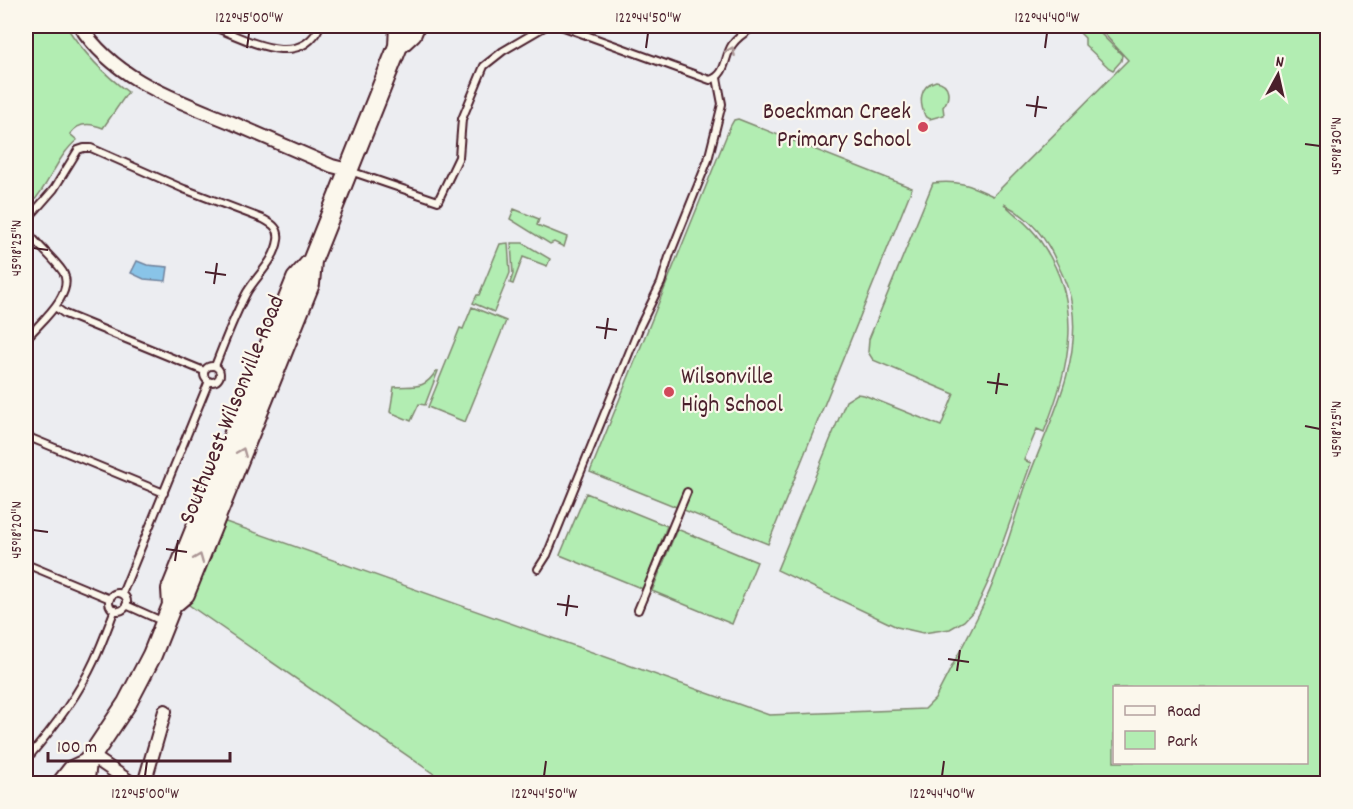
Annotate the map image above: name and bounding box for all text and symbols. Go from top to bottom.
text: 122°45'00"W [215,8,283,30]
text: 122°44'50"W [615,8,681,30]
text: 122°44'40"W [1015,8,1080,30]
north arrow [1248,45,1308,105]
one-way arrow [724,47,736,58]
text: N [1274,51,1285,75]
place label: Boeckman Creek Primary School [763,96,911,158]
text: 45°18'30"N [1327,117,1349,175]
marker: Boeckman Creek Primary School [916,120,930,134]
text: 45°18'25"N [7,220,29,276]
street label: Southwest Wilsonville Road [171,290,295,530]
place label: Wilsonville High School [681,361,783,423]
marker: Wilsonville High School [662,385,676,399]
text: 45°18'25"N [1327,401,1349,457]
one-way arrow [235,447,247,458]
text: 45°18'20"N [7,501,29,559]
one-way arrow [192,553,204,564]
legend [1113,686,1308,764]
text: Road [1167,700,1201,725]
scale bar [48,725,230,763]
text: Park [1167,730,1198,755]
text: 100 m [57,736,97,761]
text: 122°45'00"W [111,784,179,806]
text: 122°44'50"W [511,784,577,806]
text: 122°44'40"W [910,784,975,806]

